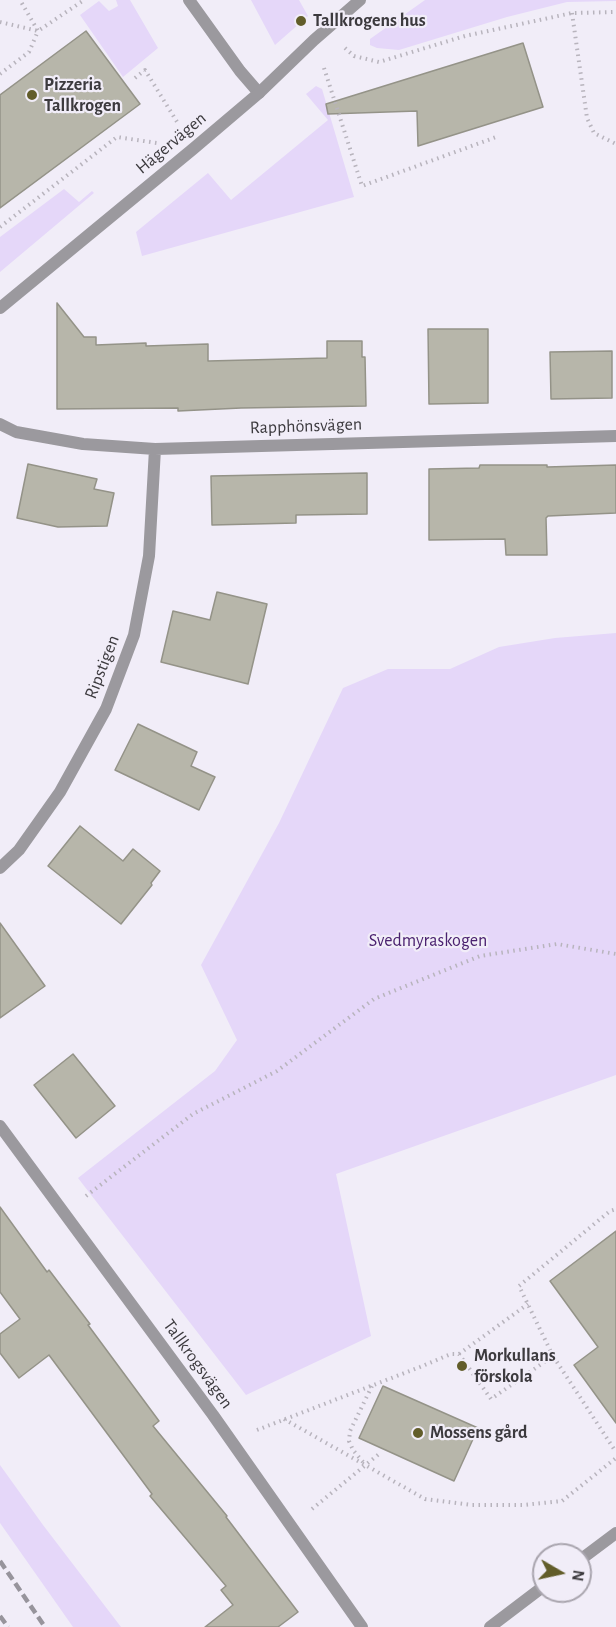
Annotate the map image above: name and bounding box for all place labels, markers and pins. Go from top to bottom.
place label: Tallkrogens hus [313,10,426,32]
marker: Tallkrogens hus [294,14,308,28]
place label: Pizzeria Tallkrogen [44,74,121,116]
marker: Pizzeria Tallkrogen [25,88,39,102]
place label: Morkullans förskola [474,1345,556,1388]
marker: Morkullans förskola [455,1359,469,1373]
place label: Mossens gård [430,1422,527,1444]
marker: Mossens gård [411,1426,425,1440]

